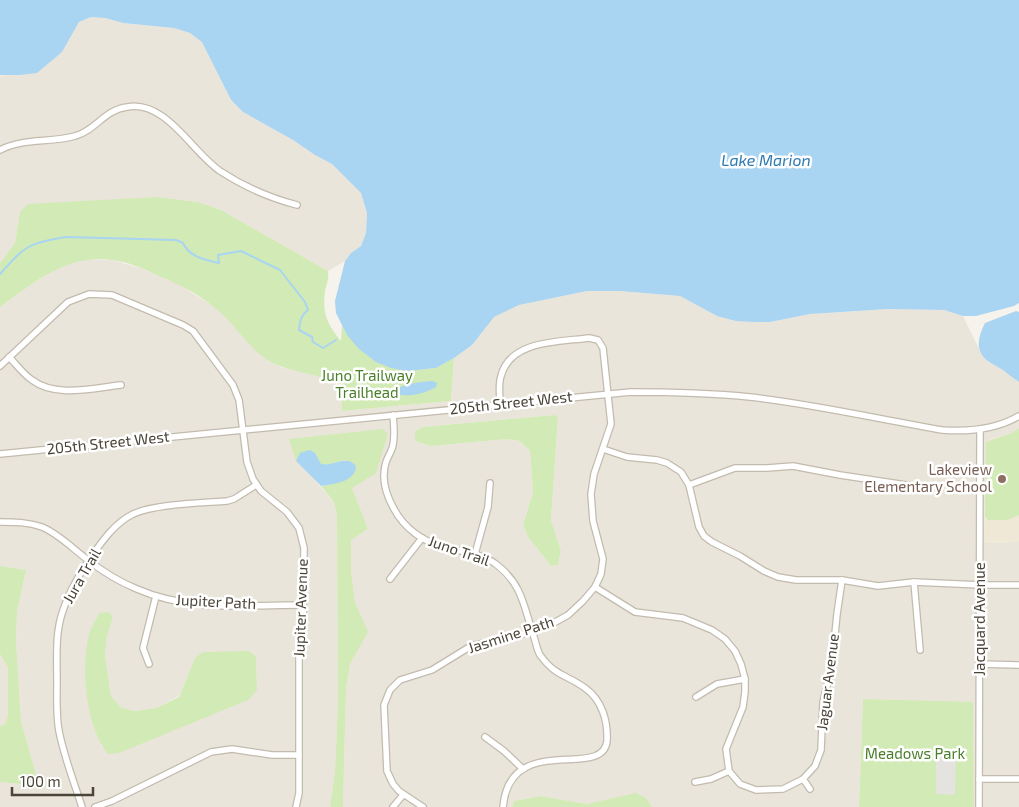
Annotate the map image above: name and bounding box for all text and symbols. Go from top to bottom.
water label: Lake Marion [721,150,811,169]
park label: Juno Trailway Trailhead [321,366,413,401]
street label: 205th Street West [449,387,574,417]
street label: 205th Street West [46,427,171,457]
place label: Lakeview Elementary School [864,460,993,495]
marker: Lakeview Elementary School [996,473,1008,485]
street label: Juno Trail [426,531,493,569]
street label: Jura Trail [58,544,104,606]
street label: Jupiter Avenue [289,558,311,658]
street label: Jacquard Avenue [970,562,988,676]
street label: Jupiter Path [175,590,257,612]
street label: Jasmine Path [465,612,556,656]
street label: Jaguar Avenue [812,632,842,731]
park label: Meadows Park [865,744,966,762]
scale bar [12,764,94,796]
text: 100 m [20,772,61,790]

